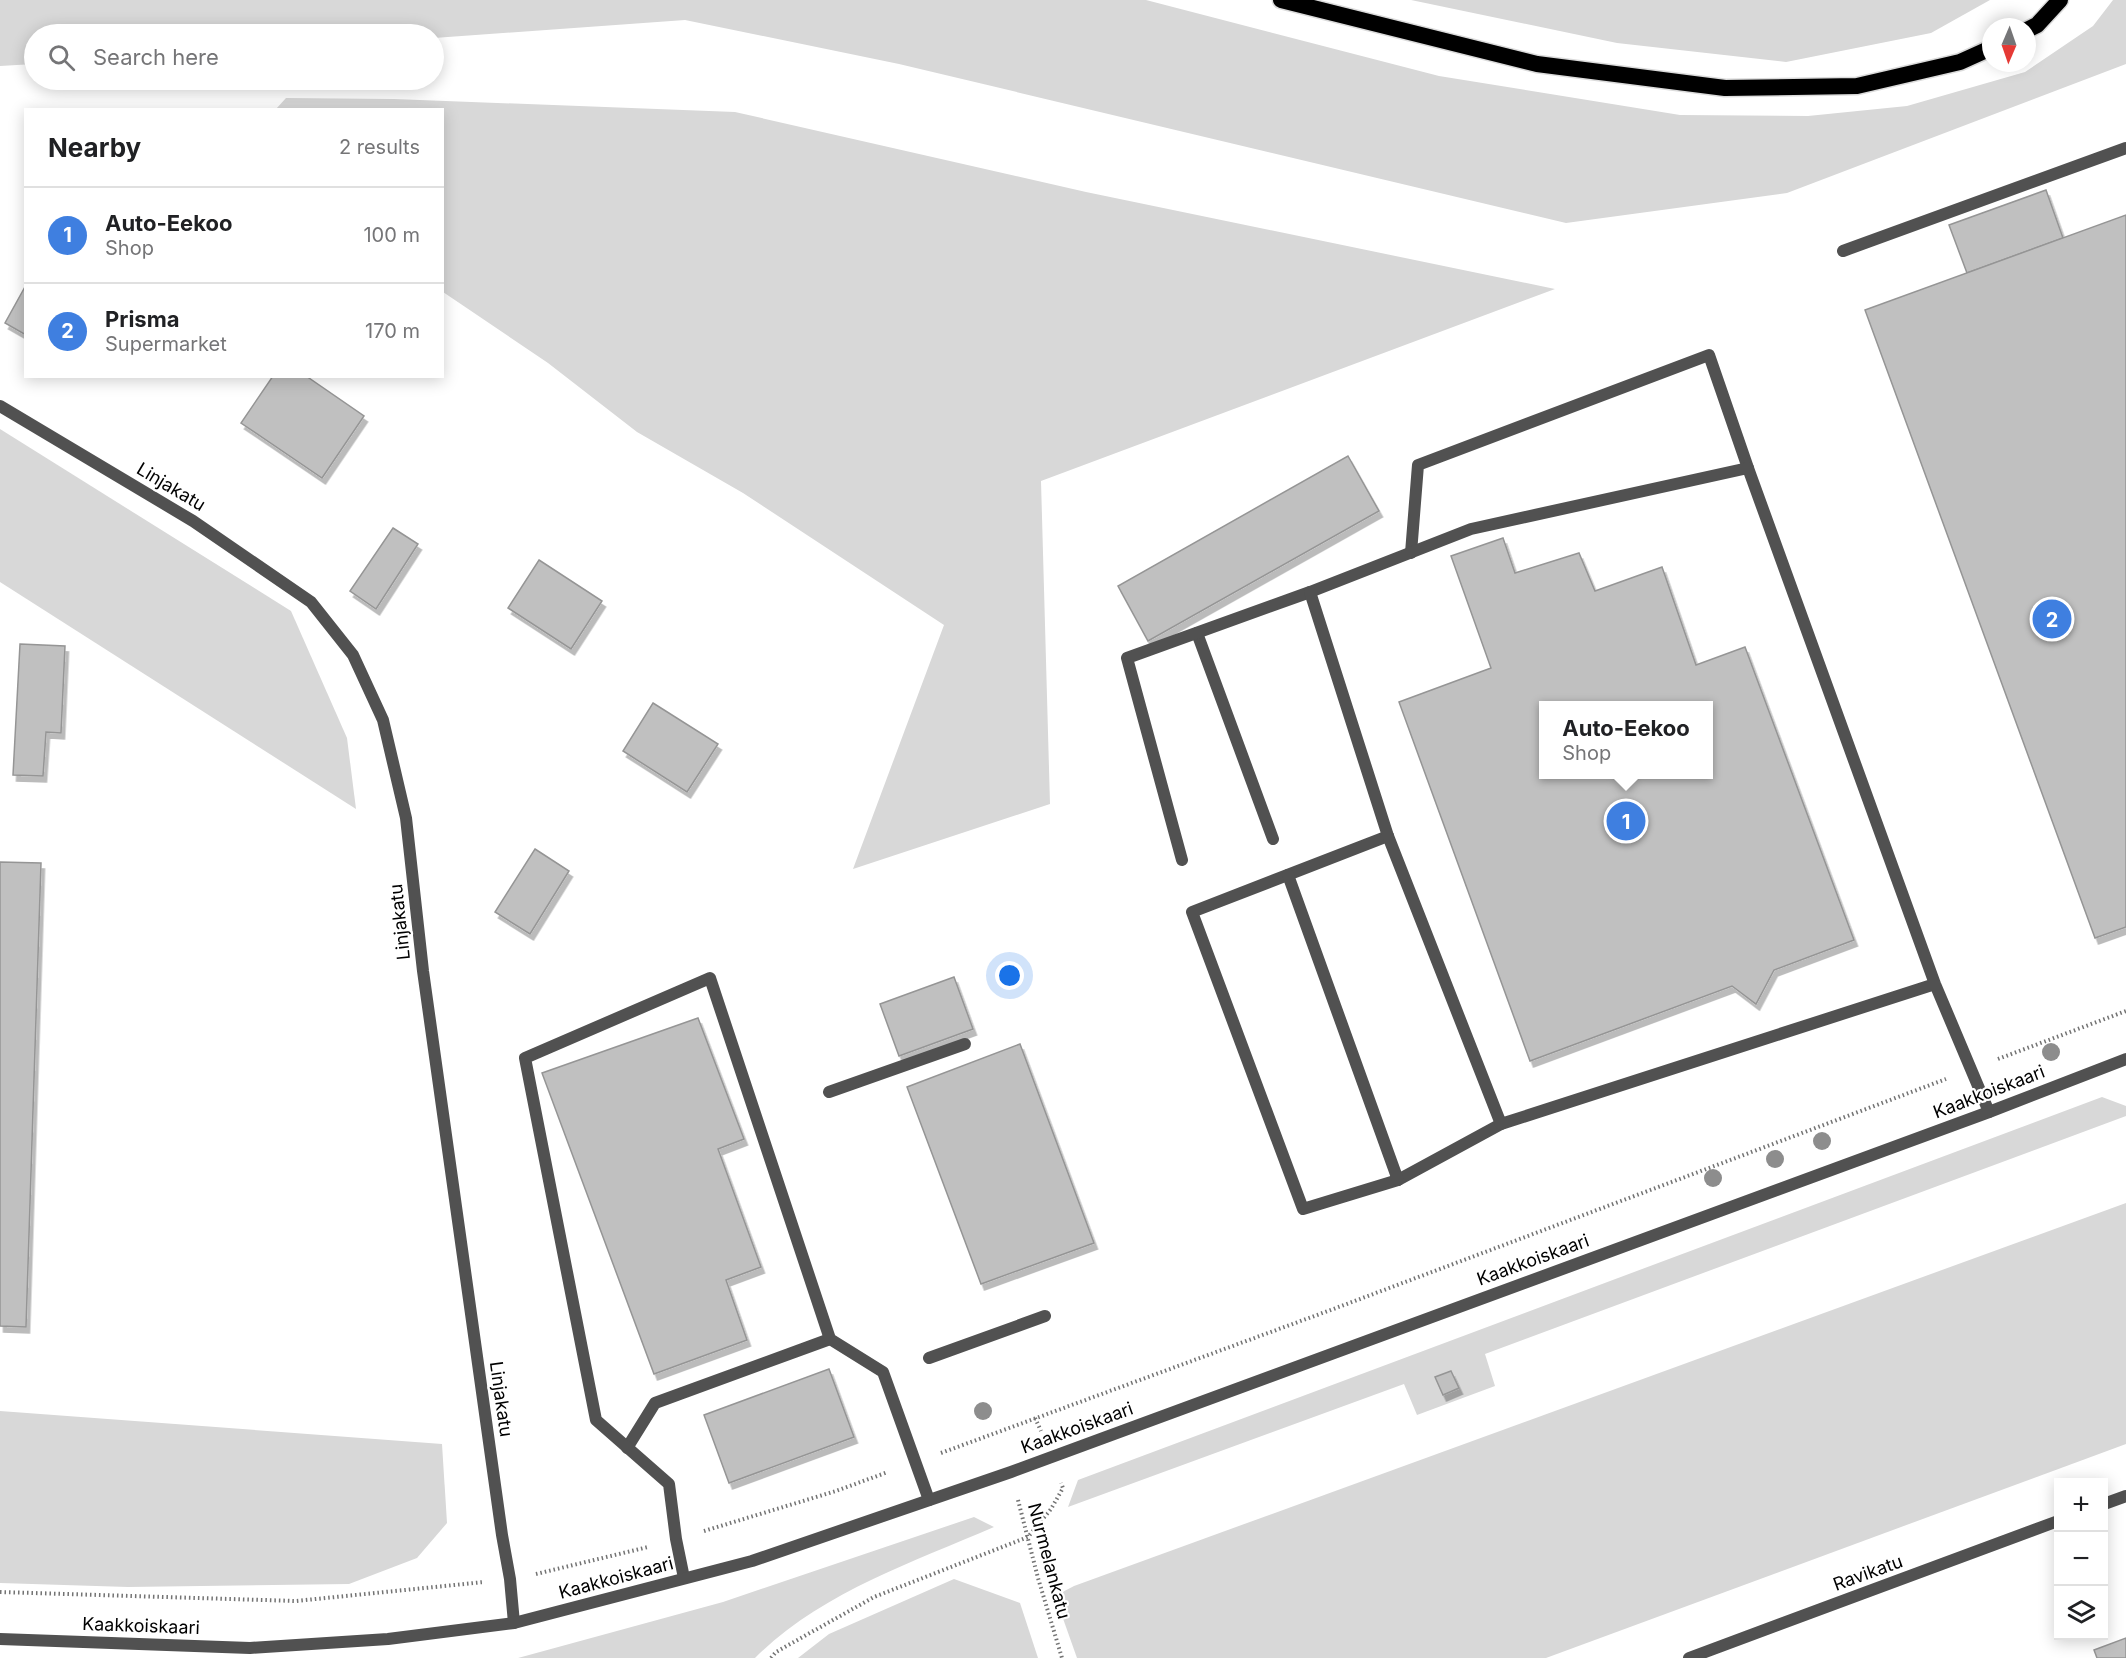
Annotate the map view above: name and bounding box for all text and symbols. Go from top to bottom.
north arrow [1982,18,2036,72]
search box [24,24,444,90]
icon: search [45,41,78,74]
text: Search here [93,44,219,70]
text: Nearby [48,132,141,163]
text: 2 results [339,135,420,159]
text: Auto-Eekoo [105,210,232,236]
text: 1 [63,223,72,247]
text: 100 m [363,223,420,247]
text: Shop [105,236,154,260]
text: Prisma [105,306,180,332]
text: 2 [61,319,74,343]
text: 170 m [365,319,420,343]
text: Supermarket [105,332,227,356]
street label: Linjakatu [133,458,209,515]
pin: 2 [2032,596,2072,642]
popup [1539,701,1713,779]
text: Auto-Eekoo [1562,715,1690,741]
text: Shop [1562,741,1611,765]
pin: 1 [1606,798,1646,844]
street label: Linjakatu [385,883,414,961]
your location [995,961,1024,990]
street label: Kaakkoiskaari [1930,1061,2048,1122]
street label: Kaakkoiskaari [1474,1230,1592,1290]
street label: Linjakatu [486,1360,517,1438]
street label: Kaakkoiskaari [1018,1398,1136,1458]
map controls [2054,1478,2108,1640]
button: + [2054,1478,2108,1532]
street label: Nurmelankatu [1024,1501,1075,1621]
button: − [2054,1532,2108,1586]
street label: Ravikatu [1830,1550,1905,1595]
street label: Kaakkoiskaari [556,1552,675,1603]
button: layers [2054,1586,2108,1640]
street label: Kaakkoiskaari [82,1613,200,1638]

